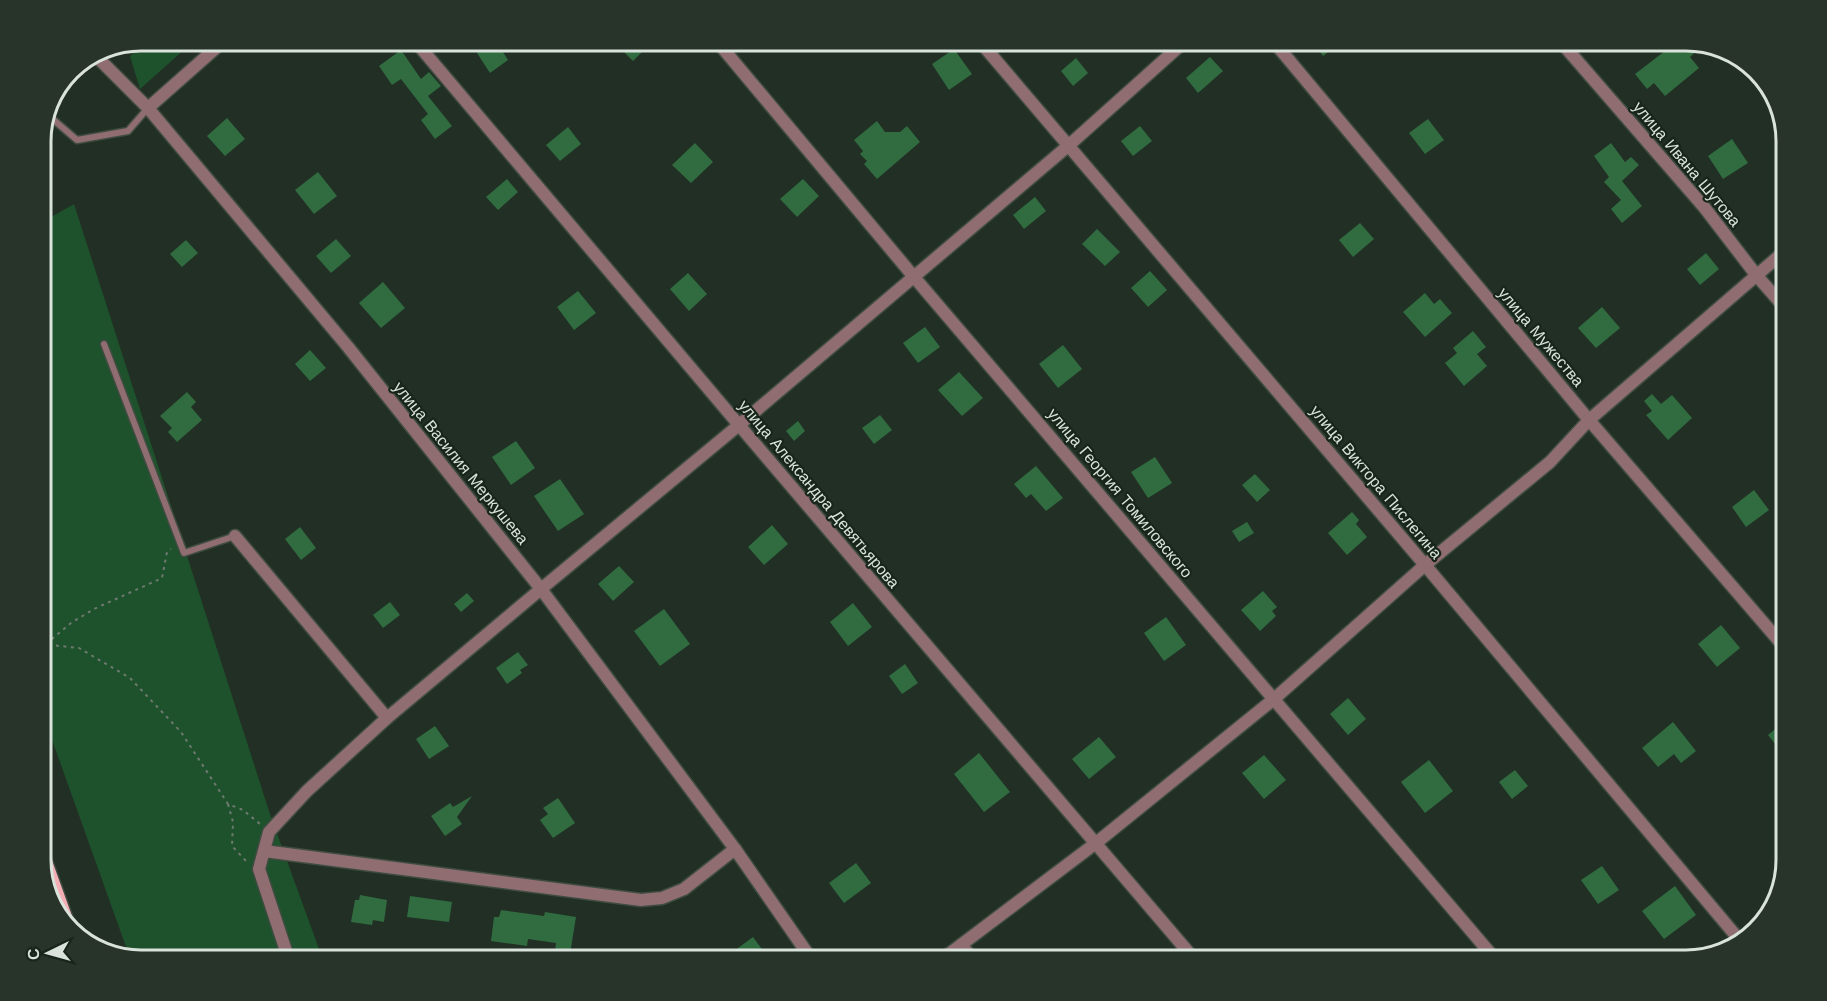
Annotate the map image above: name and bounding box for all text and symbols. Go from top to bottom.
street label: улица Ивана Шутова [1629,98,1745,230]
street label: улица Мужества [1494,284,1588,390]
street label: улица Василия Меркушева [389,378,533,548]
street label: улица Александра Девятьярова [735,396,903,592]
street label: улица Виктора Пислегина [1306,401,1446,563]
street label: улица Георгия Томиловского [1044,404,1196,582]
north arrow [18,923,78,983]
text: С [24,947,44,961]

